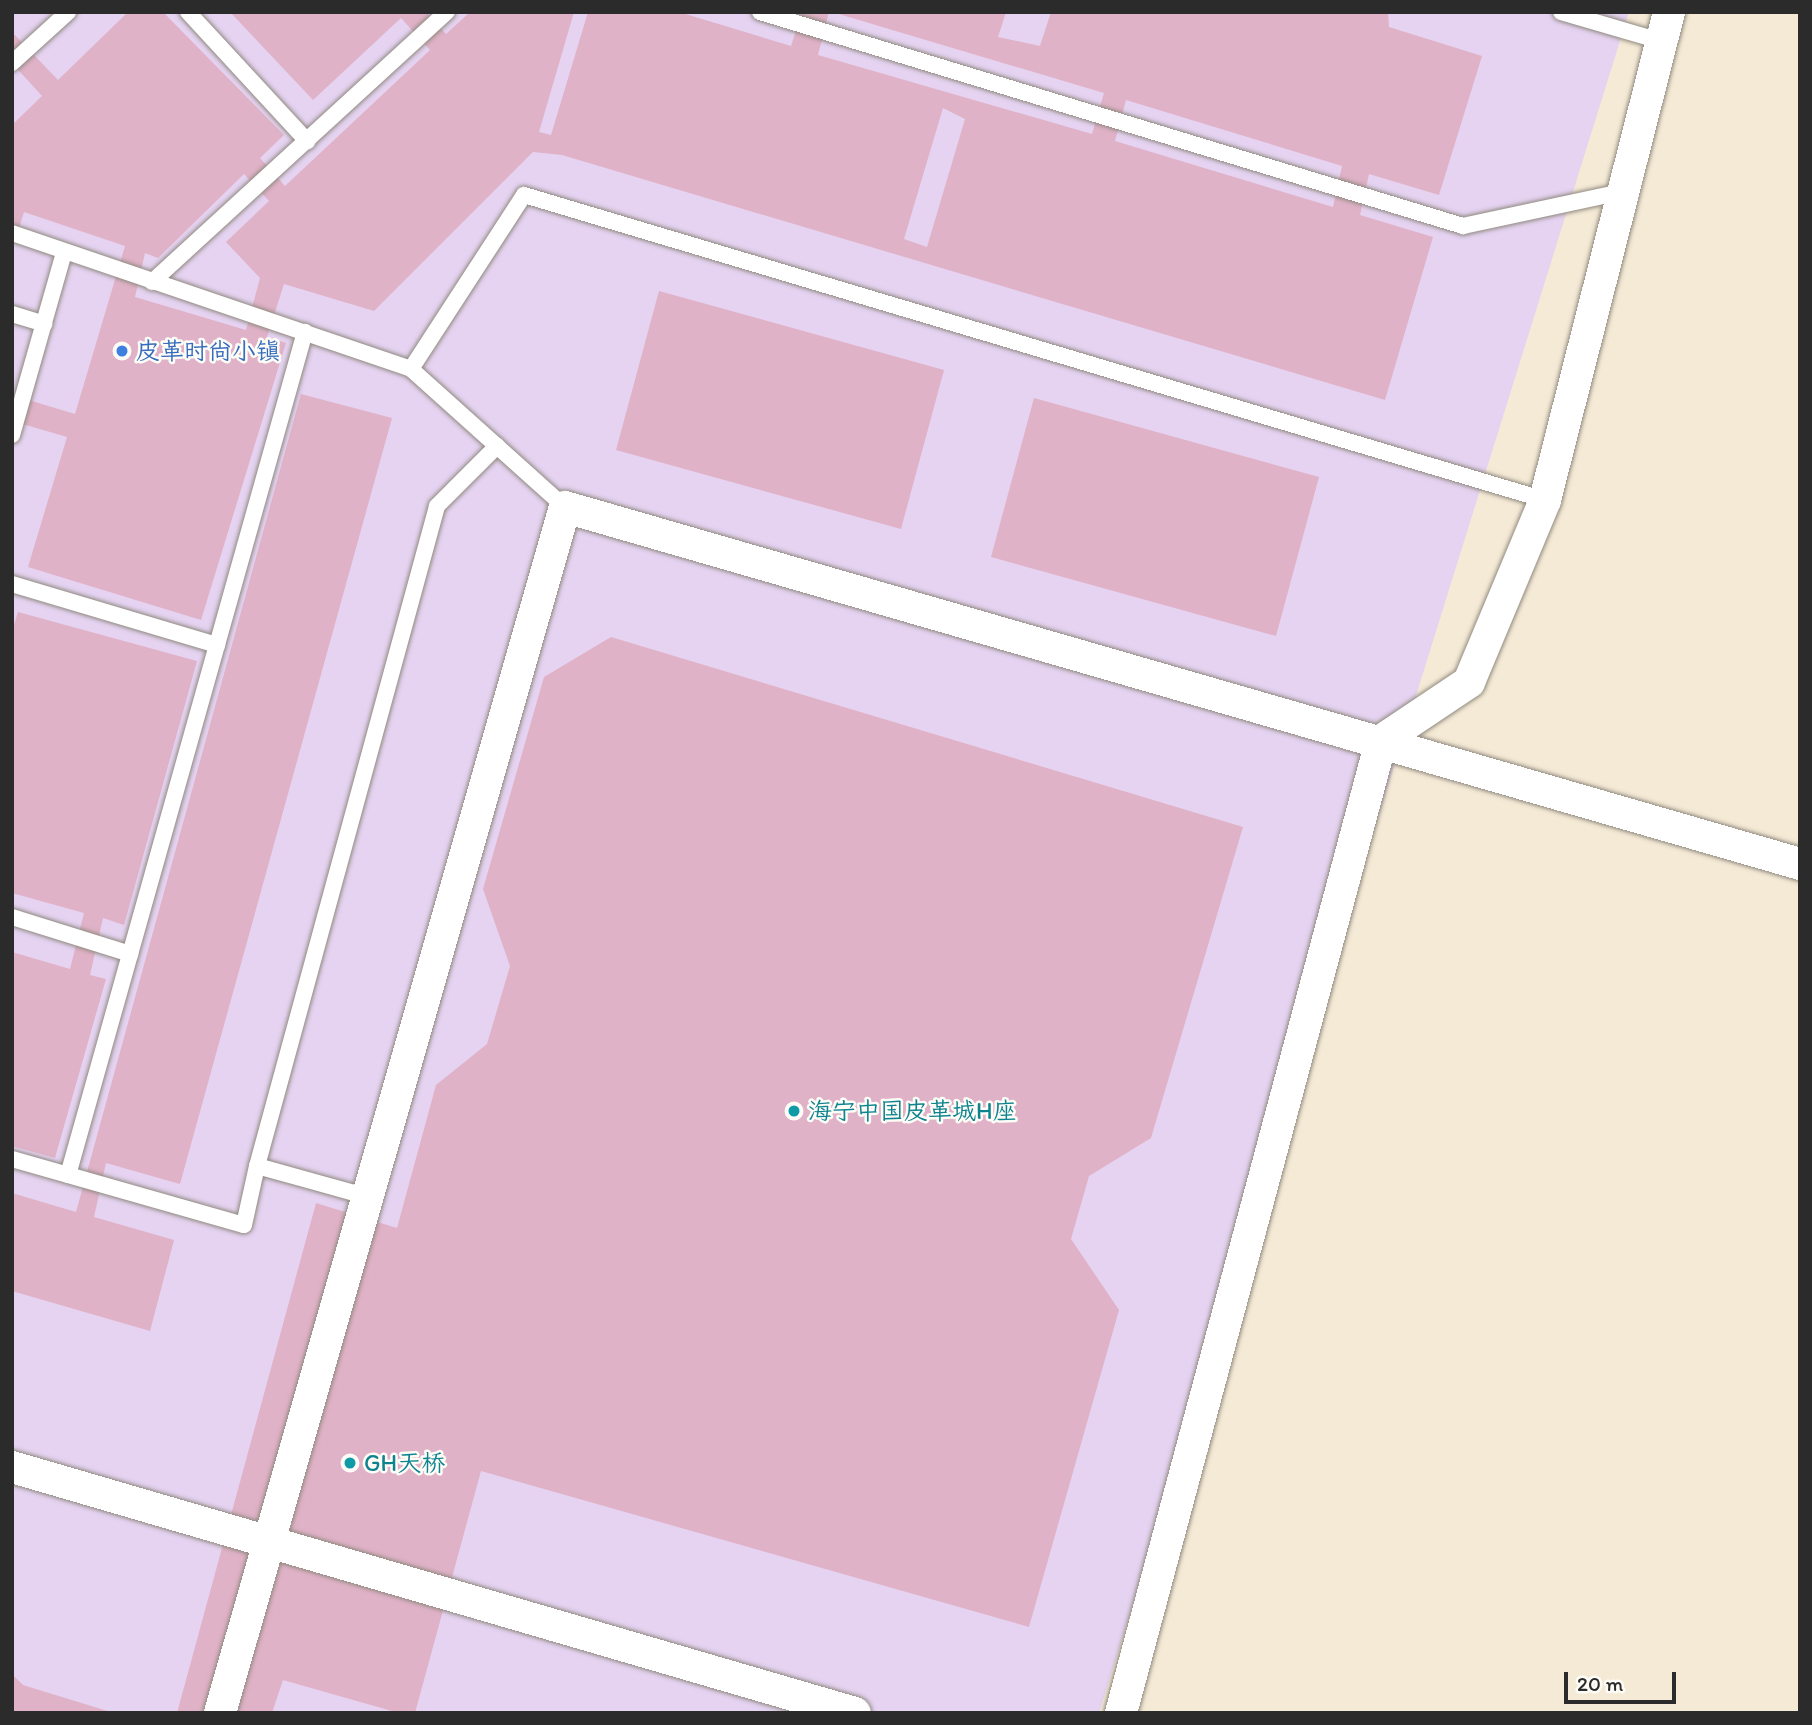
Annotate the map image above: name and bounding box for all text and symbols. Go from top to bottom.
place label: 皮革时尚小镇 [136,337,280,365]
marker: 皮革时尚小镇 [114,343,130,359]
place label: 海宁中国皮革城H座 [808,1097,1017,1125]
marker: 海宁中国皮革城H座 [786,1103,802,1119]
place label: GH天桥 [364,1449,445,1477]
marker: GH天桥 [342,1455,358,1471]
scale bar [1567,1658,1679,1702]
text: 20 m [1577,1671,1623,1696]

